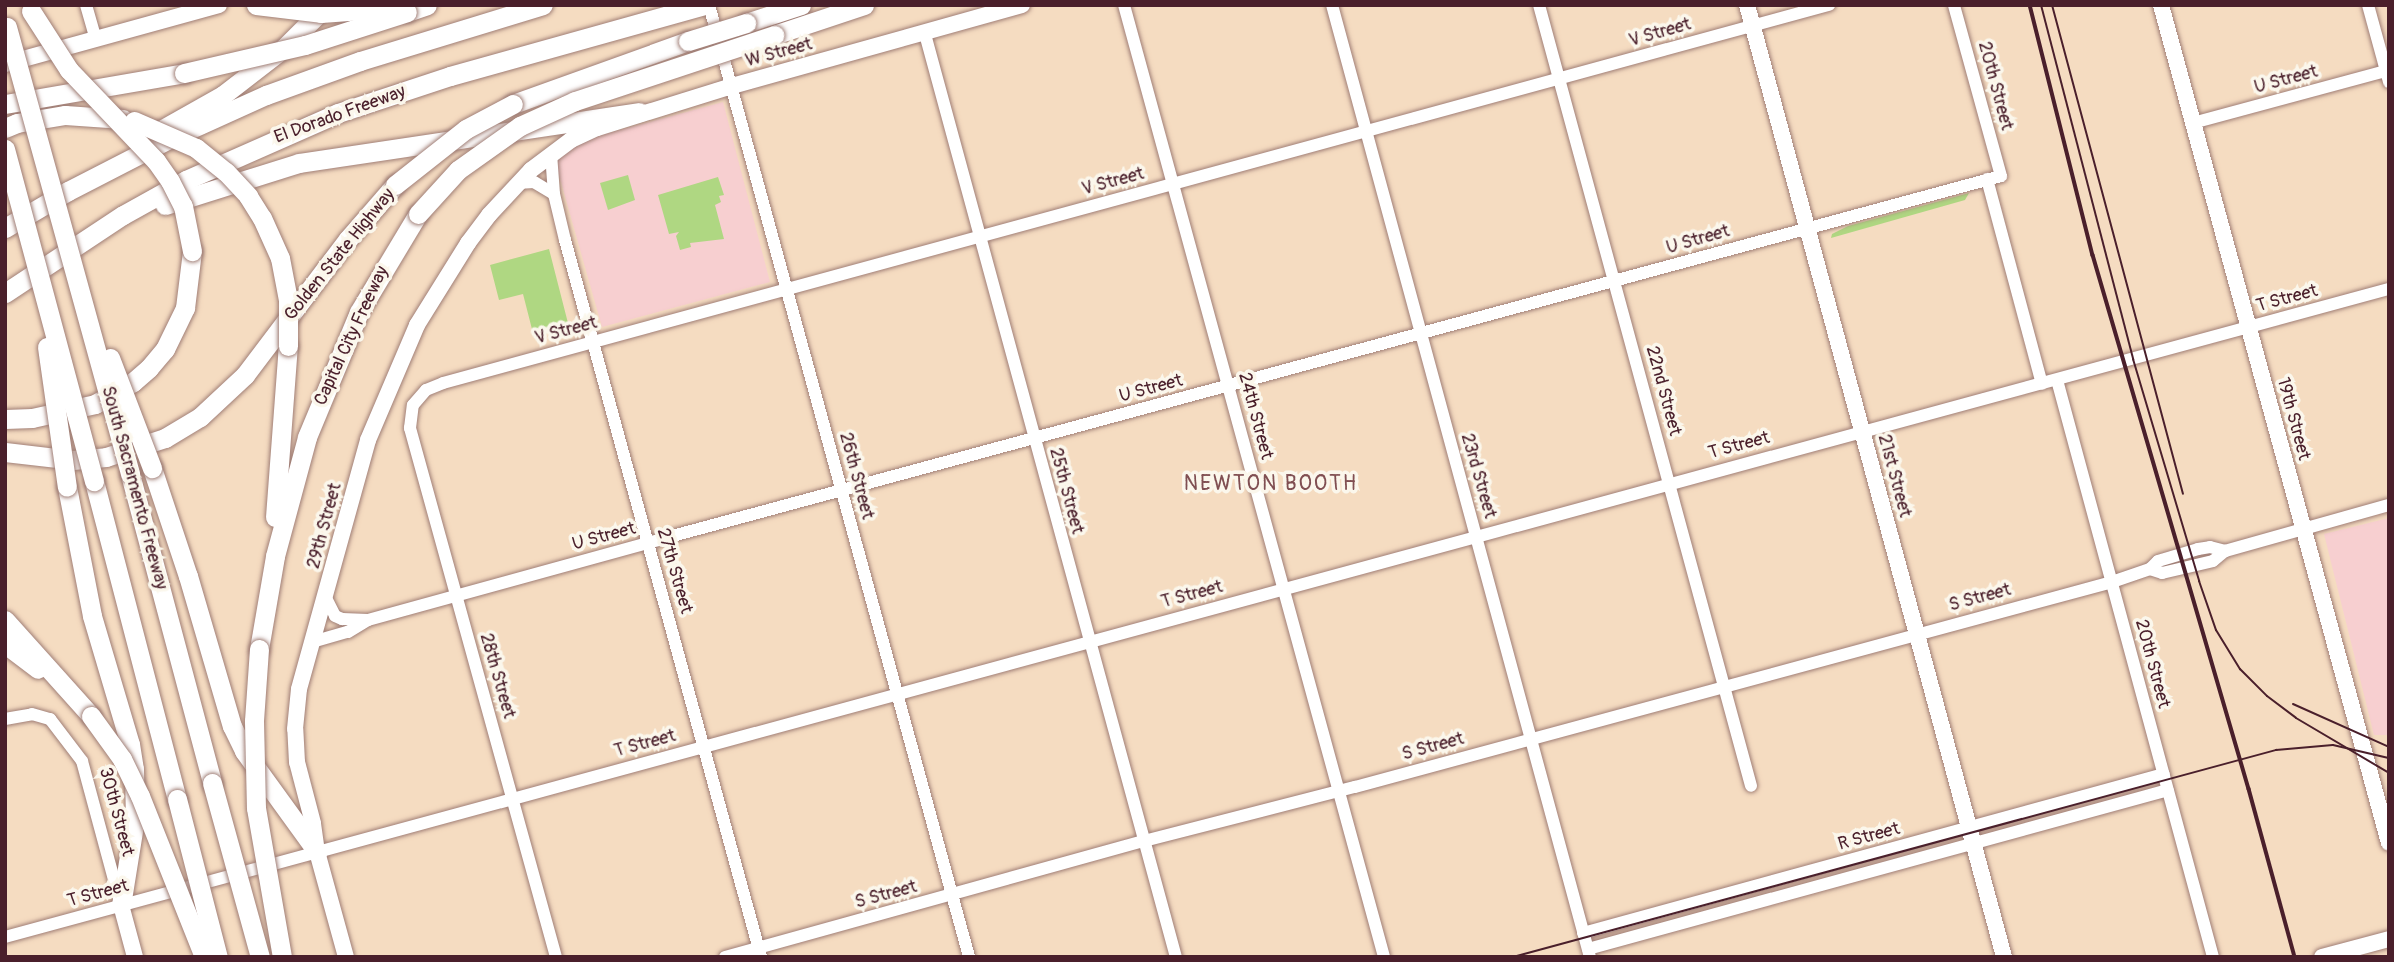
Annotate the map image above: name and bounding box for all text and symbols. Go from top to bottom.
street label: V Street [1627,14,1693,52]
street label: W Street [743,34,815,72]
street label: 20th Street [1973,39,2017,133]
street label: U Street [2252,61,2320,99]
street label: El Dorado Freeway [271,81,409,149]
street label: V Street [1080,163,1146,201]
street label: Golden State Highway [280,185,400,325]
street label: U Street [1664,221,1732,259]
street label: Capital City Freeway [310,263,394,409]
street label: T Street [2254,280,2320,318]
street label: V Street [533,312,599,350]
street label: 22nd Street [1641,344,1685,438]
street label: U Street [1117,370,1185,408]
street label: 24th Street [1233,370,1277,462]
street label: 19th Street [2272,375,2314,463]
street label: South Sacramento Freeway [96,384,172,592]
street label: T Street [1706,427,1772,465]
street label: 26th Street [834,430,878,522]
street label: 23rd Street [1456,431,1500,521]
street label: 21st Street [1873,432,1915,520]
street label: 25th Street [1044,446,1088,536]
district label: NEWTON BOOTH [1185,471,1357,497]
street label: 29th Street [303,481,347,571]
street label: U Street [570,518,638,556]
street label: 27th Street [651,526,697,616]
street label: T Street [1159,576,1225,614]
street label: S Street [1947,579,2013,617]
street label: 20th Street [2130,617,2174,711]
street label: 28th Street [475,631,519,721]
street label: T Street [612,725,678,763]
street label: S Street [1400,728,1466,766]
street label: 30th Street [94,765,138,859]
street label: R Street [1836,818,1902,856]
street label: T Street [65,875,131,913]
street label: S Street [853,876,919,914]

